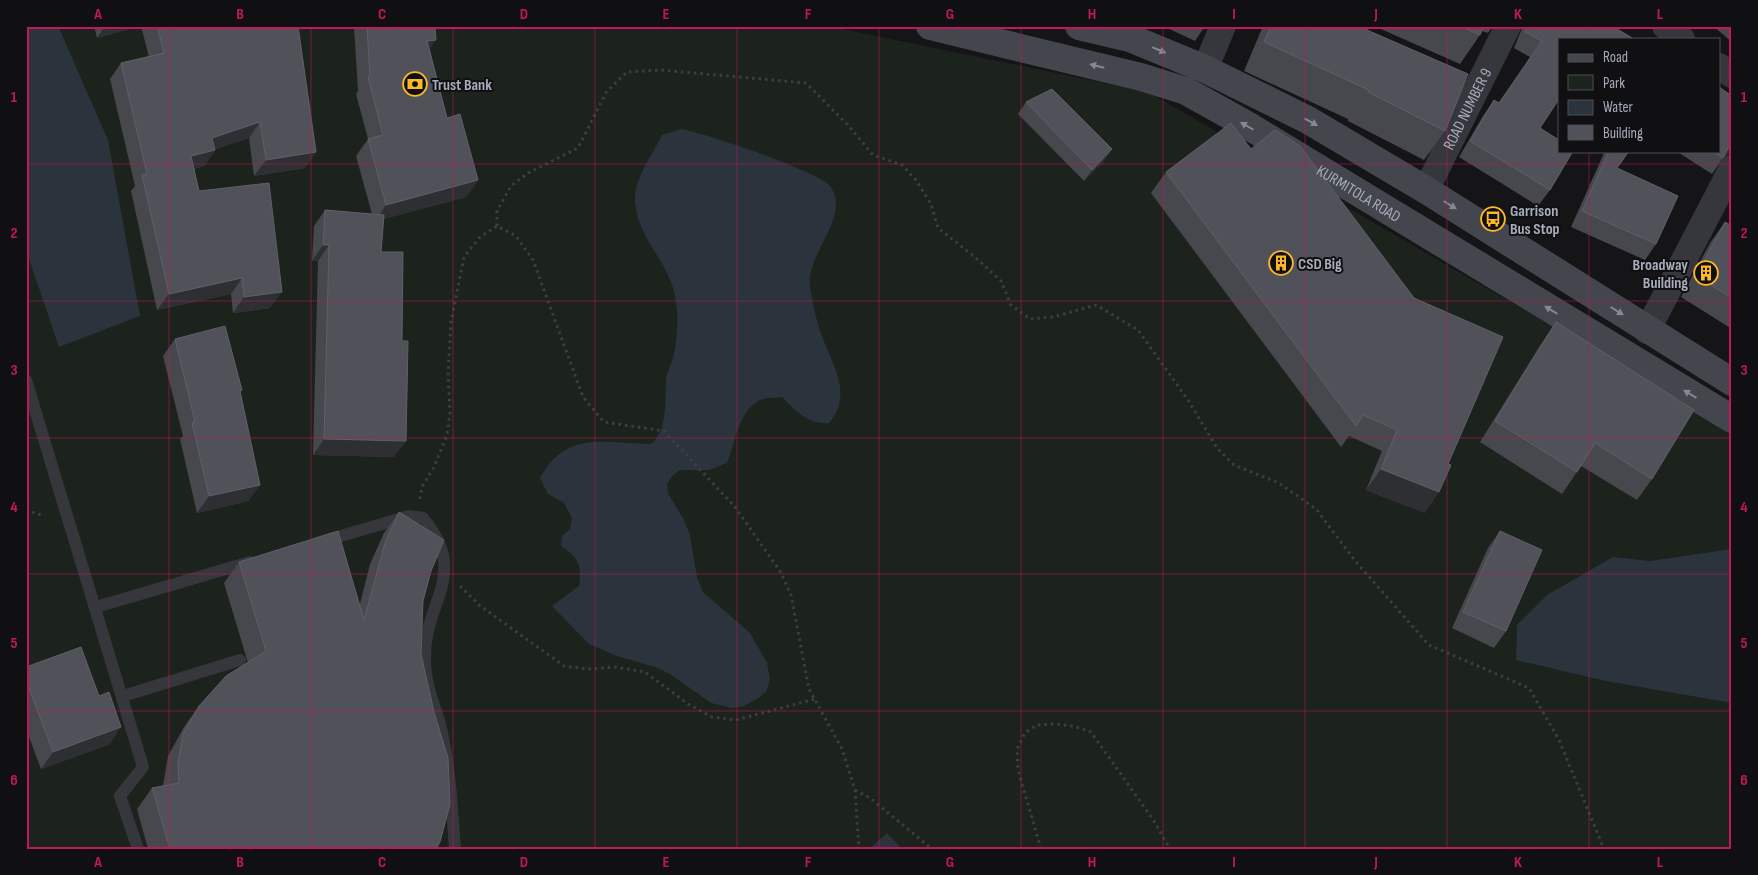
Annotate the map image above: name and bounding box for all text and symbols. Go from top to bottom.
text: A [93,5,102,24]
text: B [236,5,244,24]
text: C [378,5,386,24]
text: D [520,5,528,24]
text: E [663,5,670,24]
text: F [805,5,812,24]
text: G [946,5,954,24]
text: H [1088,5,1096,24]
text: I [1232,5,1236,24]
text: J [1373,5,1378,24]
text: K [1514,5,1522,24]
text: L [1657,5,1664,24]
legend [1558,38,1720,152]
one-way arrow [1152,46,1166,54]
text: Road [1603,48,1628,67]
one-way arrow [1090,62,1105,70]
street label: ROAD NUMBER 9 [1440,65,1496,153]
bank icon: Trust Bank [402,71,428,97]
text: Park [1603,74,1625,93]
place label: Trust Bank [432,76,492,95]
text: 1 [11,88,18,107]
text: 1 [1741,88,1748,107]
text: Water [1603,98,1634,117]
one-way arrow [1303,118,1318,126]
one-way arrow [1241,121,1254,130]
text: Building [1603,124,1643,143]
street label: KURMITOLA ROAD [1313,161,1404,227]
one-way arrow [1444,201,1457,210]
place label: Garrison Bus Stop [1510,202,1560,239]
bus stop icon: Garrison Bus Stop [1480,206,1506,232]
text: 2 [10,224,18,243]
text: 2 [1740,224,1748,243]
building icon: CSD Big [1268,250,1294,276]
place label: CSD Big [1298,255,1342,274]
place label: Broadway Building [1633,256,1688,293]
building icon: Broadway Building [1693,260,1719,286]
one-way arrow [1545,305,1558,314]
one-way arrow [1610,307,1623,316]
text: 3 [10,361,18,380]
text: 3 [1740,361,1748,380]
one-way arrow [1684,389,1697,398]
text: 4 [10,498,18,517]
text: 4 [1740,498,1748,517]
text: 5 [10,634,18,653]
text: 5 [1740,634,1748,653]
text: 6 [10,771,18,790]
text: 6 [1740,771,1748,790]
text: A [93,853,102,872]
text: B [236,853,244,872]
text: C [378,853,386,872]
text: D [520,853,528,872]
text: E [663,853,670,872]
text: F [805,853,812,872]
text: G [946,853,954,872]
text: H [1088,853,1096,872]
text: I [1232,853,1236,872]
text: J [1373,853,1378,872]
text: K [1514,853,1522,872]
text: L [1657,853,1664,872]

